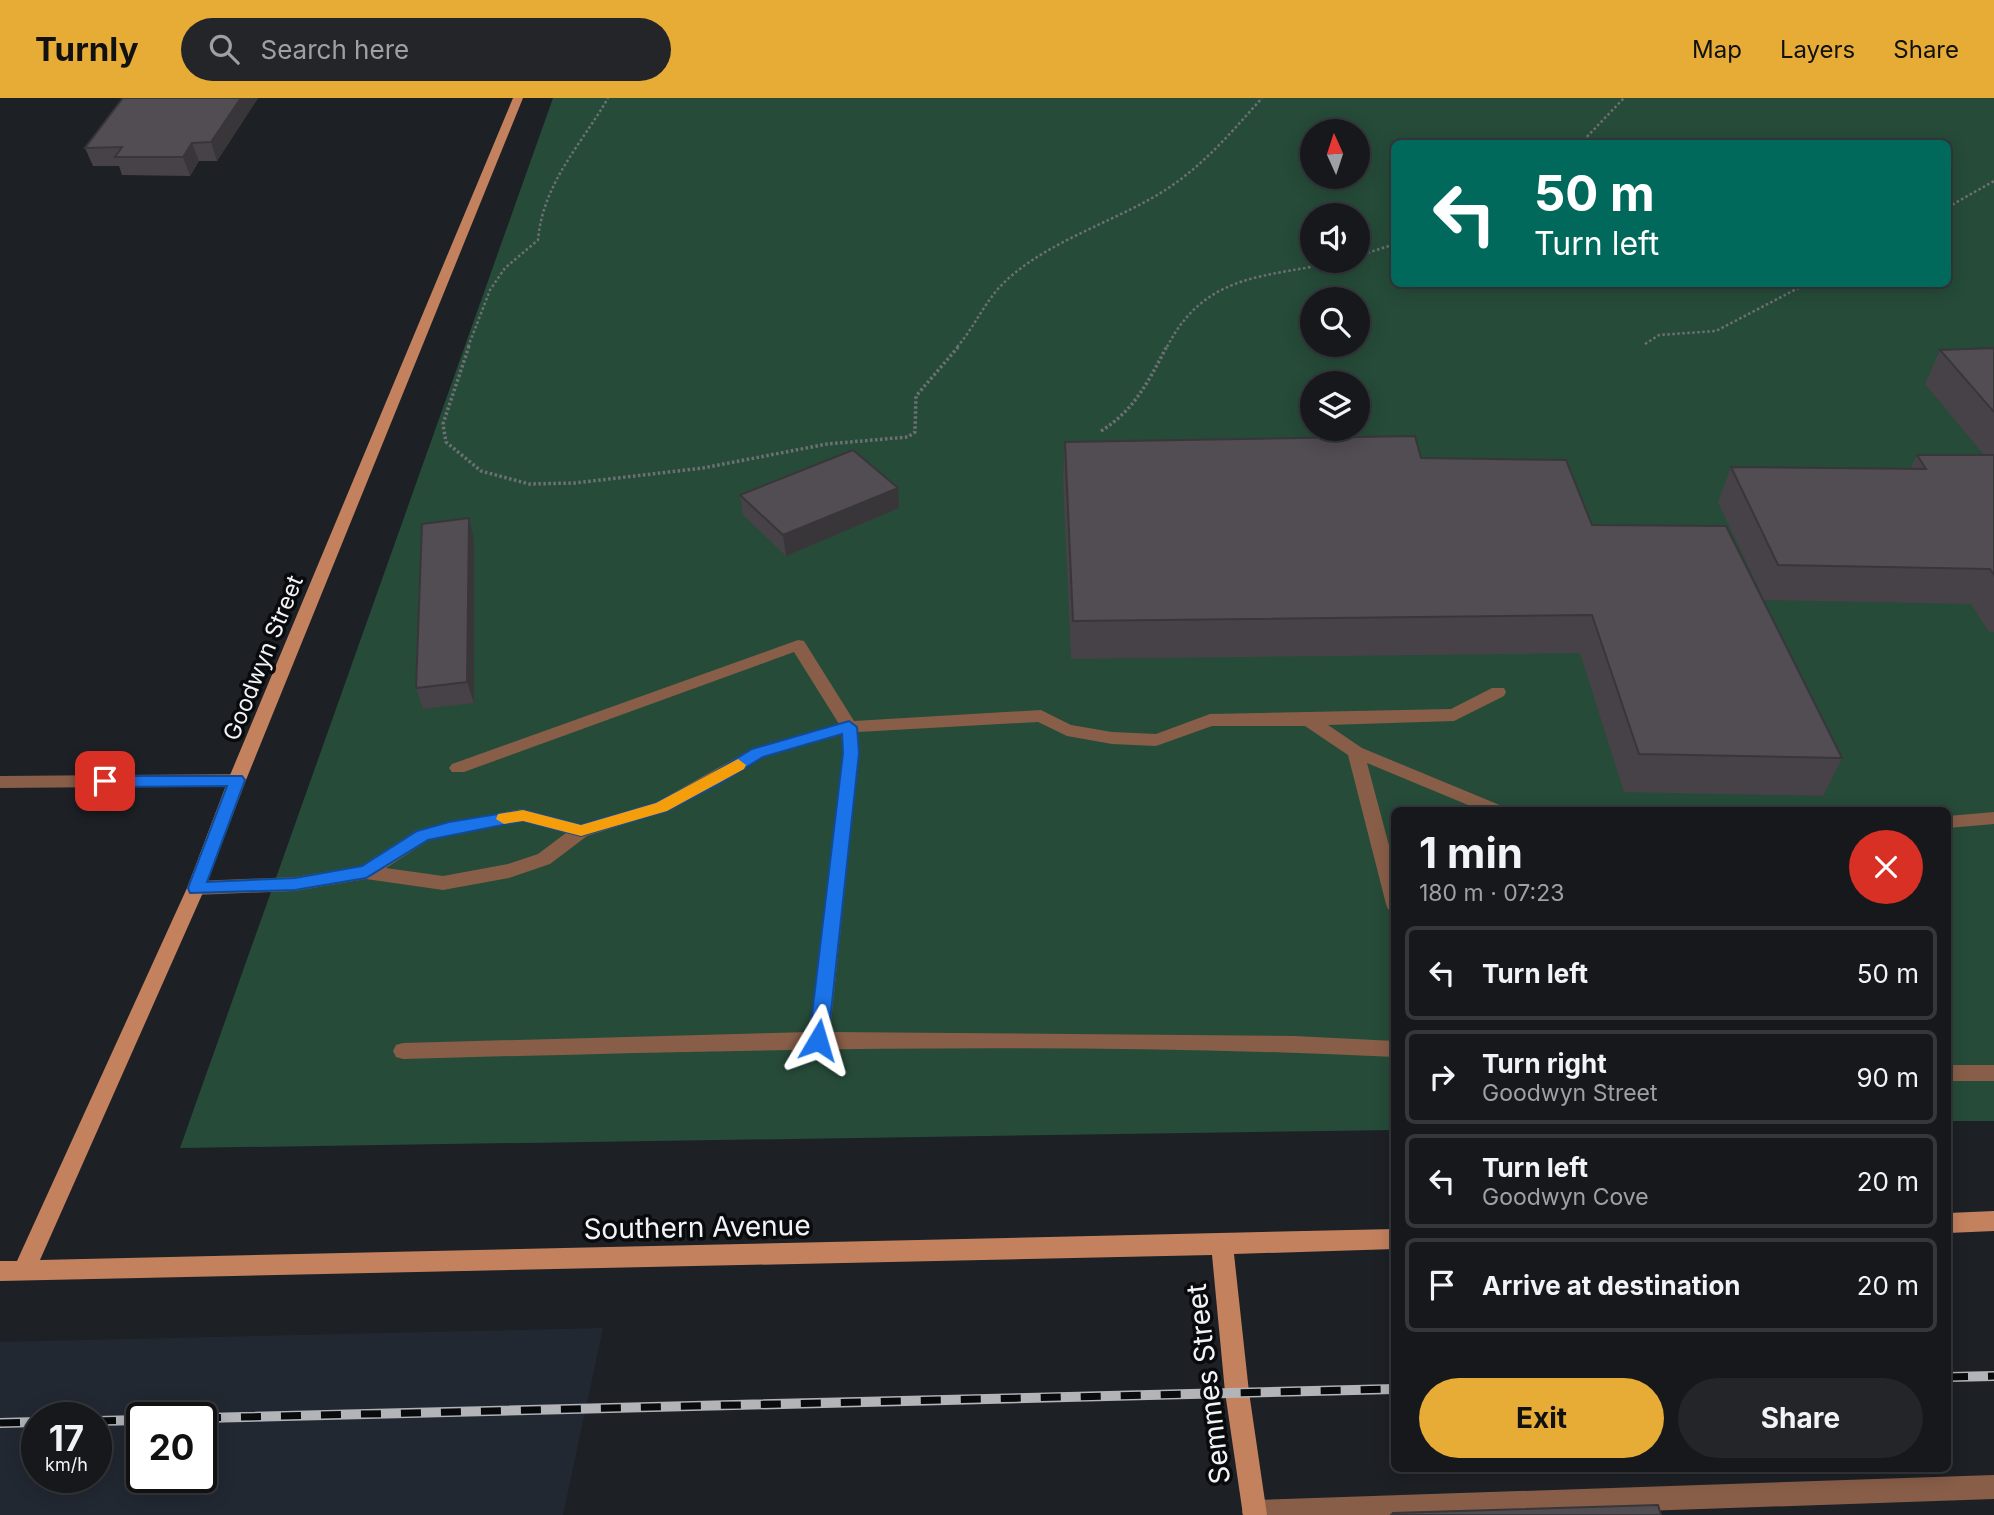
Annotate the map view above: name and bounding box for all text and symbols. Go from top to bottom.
search box [181,18,671,81]
text: Turnly [35,29,139,69]
icon: search [205,30,243,68]
text: Search here [261,34,409,65]
text: Map [1692,35,1742,64]
text: Layers [1780,35,1855,64]
text: Share [1893,35,1959,64]
north arrow [1300,119,1370,189]
map controls [1300,119,1370,441]
text: 50 m [1534,164,1655,223]
icon: left [1419,168,1510,259]
button: sound [1300,203,1370,273]
text: Turn left [1534,224,1659,263]
button: search [1300,287,1370,357]
button: layers [1300,371,1370,441]
street label: Goodwyn Street [217,571,309,745]
pin [75,751,135,811]
icon: arrive [86,762,124,800]
text: 1 min [1419,827,1523,878]
button: close [1849,830,1923,904]
text: 180 m · 07:23 [1419,879,1564,907]
icon: left [1423,954,1461,992]
text: Turn left [1482,958,1588,989]
text: 50 m [1857,958,1919,989]
position arrow [781,1003,855,1077]
text: Turn right [1482,1048,1607,1079]
icon: right [1423,1058,1461,1096]
text: 90 m [1856,1062,1919,1093]
text: Goodwyn Street [1482,1079,1658,1107]
text: Turn left [1482,1152,1588,1183]
icon: left [1423,1162,1461,1200]
text: 20 m [1857,1166,1919,1197]
text: Goodwyn Cove [1482,1183,1649,1211]
street label: Southern Avenue [583,1208,811,1246]
icon: arrive [1423,1266,1461,1304]
text: Arrive at destination [1482,1270,1741,1301]
text: 20 m [1857,1270,1919,1301]
street label: Semmes Street [1179,1282,1237,1486]
button: Exit [1419,1378,1664,1458]
button: Share [1678,1378,1923,1458]
speed limit sign: 20 [126,1402,217,1493]
text: 17 [49,1417,84,1459]
text: km/h [45,1454,88,1475]

